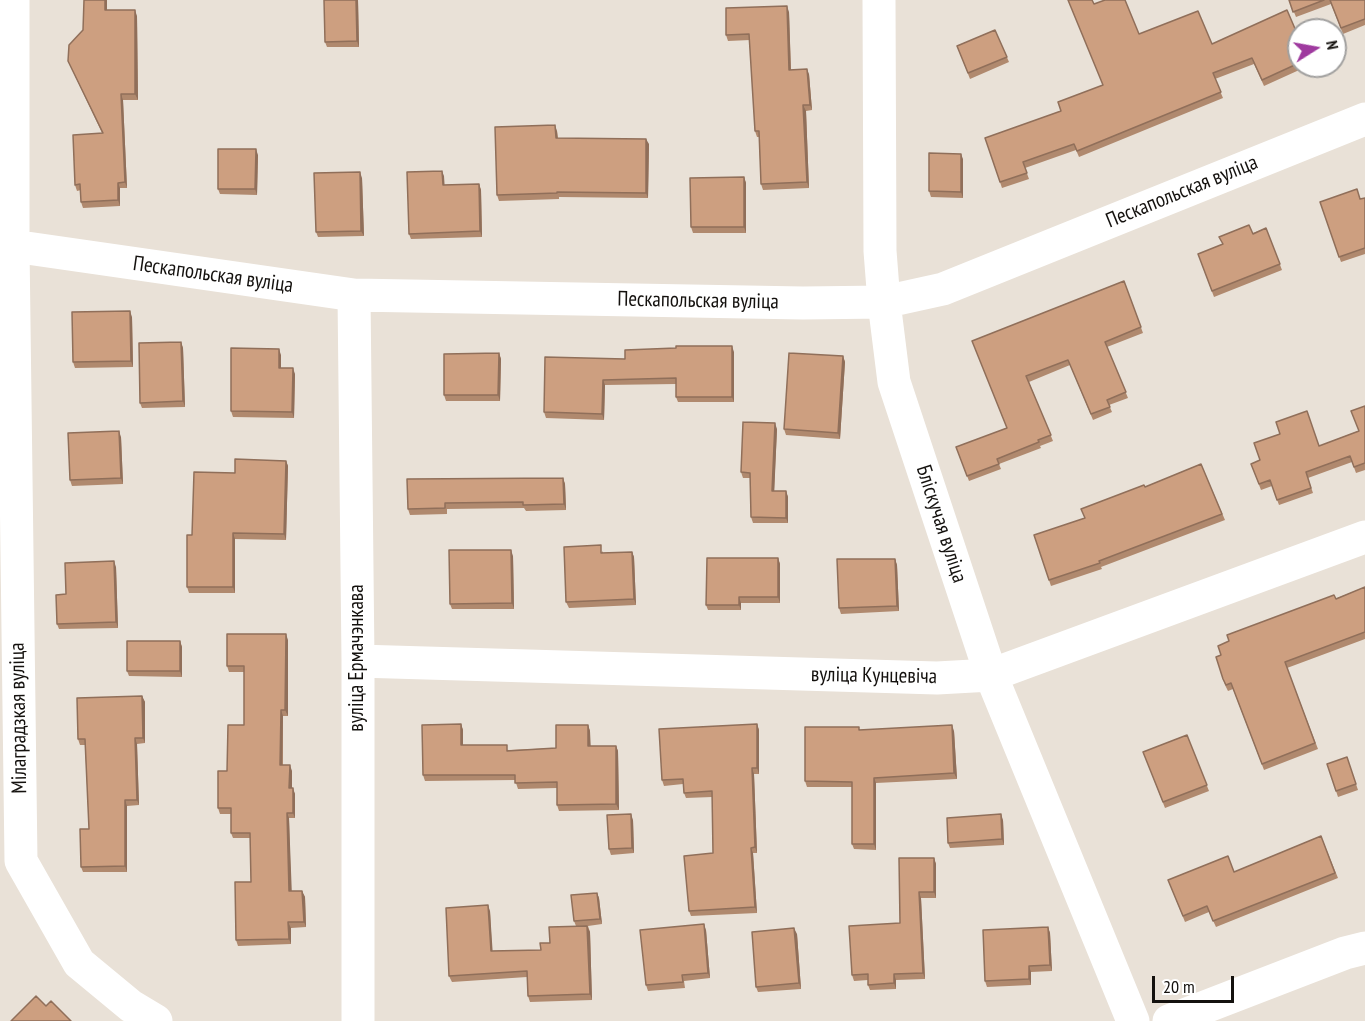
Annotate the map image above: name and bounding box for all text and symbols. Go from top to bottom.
north arrow [1287,18,1347,78]
text: N [1322,39,1343,51]
street label: Пескапольская вуліца [1102,150,1262,234]
street label: Пескапольская вуліца [131,251,295,299]
street label: Пескапольская вуліца [617,287,779,315]
street label: Бліскучая вуліца [910,462,972,586]
street label: вуліца Ермачэнкава [344,584,370,732]
street label: Мілаградзкая вуліца [5,642,33,794]
street label: вуліца Кунцевіча [811,662,937,690]
scale bar [1155,964,1238,1002]
text: 20 m [1163,975,1195,998]

